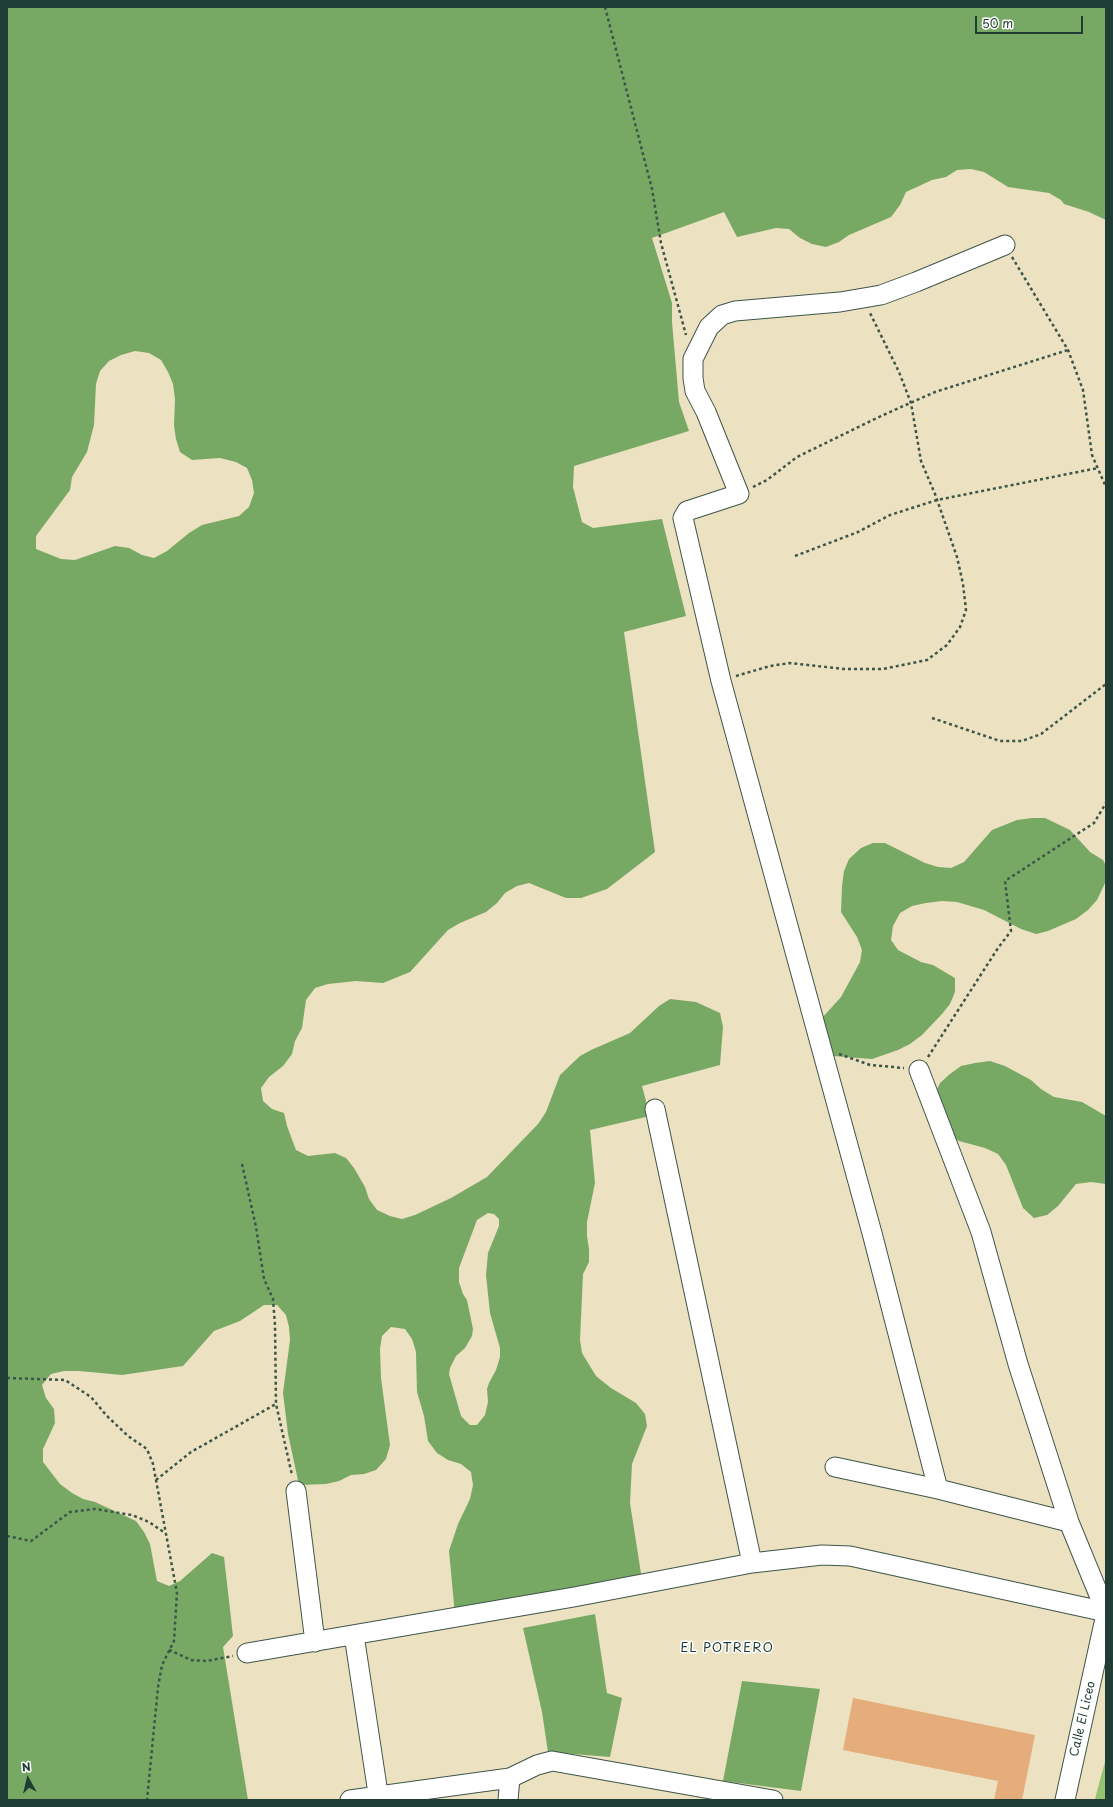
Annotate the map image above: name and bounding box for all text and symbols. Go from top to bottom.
scale bar [977,8,1085,34]
text: 50 m [982,14,1013,32]
district label: EL POTRERO [681,1640,773,1656]
street label: Calle El Liceo [1067,1680,1099,1758]
text: N [21,1758,32,1776]
north arrow [8,1759,48,1799]

